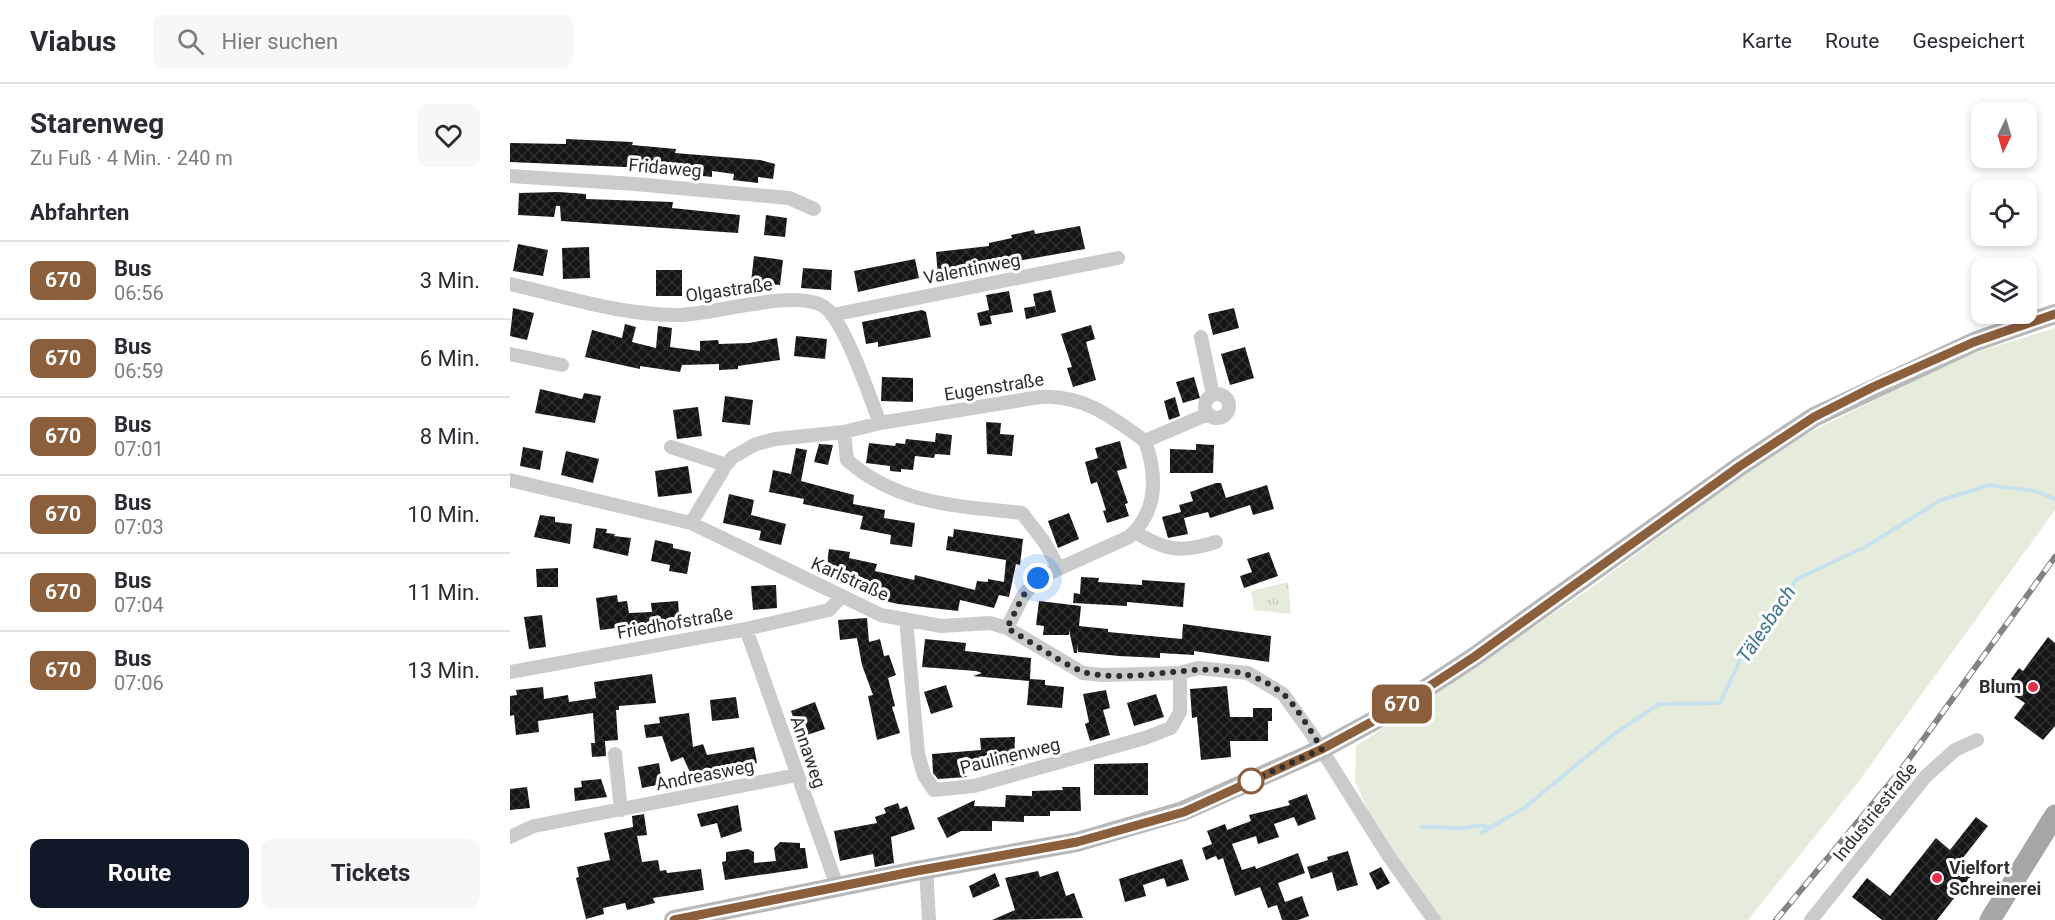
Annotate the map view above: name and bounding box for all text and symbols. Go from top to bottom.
search box [153,14,573,68]
text: Viabus [30,25,117,58]
icon: search [174,25,207,58]
text: Hier suchen [222,29,338,54]
text: Karte [1742,29,1792,53]
text: Route [1825,29,1879,53]
text: Gespeichert [1912,29,2025,53]
north arrow [1971,102,2037,168]
map controls [1971,102,2037,324]
button: heart [417,104,480,167]
text: Starenweg [30,107,164,140]
text: Zu Fuß · 4 Min. · 240 m [30,146,233,170]
street label: Fridaweg [628,154,702,181]
button: locate [1971,180,2037,246]
text: Abfahrten [30,200,129,225]
street label: Valentinweg [922,249,1022,288]
text: Bus [114,256,152,281]
button: layers [1971,258,2037,324]
text: 670 [45,268,81,292]
text: 3 Min. [420,268,480,293]
street label: Olgastraße [684,273,774,306]
text: 06:56 [114,281,164,305]
text: Bus [114,334,152,359]
text: 670 [45,346,81,370]
text: 6 Min. [420,346,480,371]
text: 06:59 [114,359,164,383]
street label: Eugenstraße [943,368,1045,405]
text: Bus [114,412,152,437]
text: 670 [45,424,81,448]
text: 8 Min. [420,424,480,449]
text: 07:01 [114,437,164,461]
text: Bus [114,490,152,515]
text: 670 [45,502,81,526]
text: 10 Min. [407,502,480,527]
text: 07:03 [114,515,164,539]
street label: Karlstraße [808,552,892,605]
your location [1023,563,1053,593]
text: Bus [114,568,152,593]
text: 670 [45,580,81,604]
text: 11 Min. [407,580,480,605]
water label: Tälesbach [1731,581,1801,667]
text: 07:04 [114,593,164,617]
street label: Friedhofstraße [615,602,735,643]
text: Bus [114,646,152,671]
text: 670 [45,658,81,682]
text: 13 Min. [407,658,480,683]
text: 07:06 [114,671,164,695]
place label: Blum [1979,676,2021,697]
marker: Blum [2026,680,2040,694]
line badge: 670 [1368,684,1436,724]
text: 670 [1384,692,1420,716]
street label: Annaweg [786,713,831,791]
street label: Paulinenweg [958,733,1062,778]
street label: Andreasweg [654,755,756,794]
street label: Industriestraße [1828,758,1921,865]
unlabelled marker [1238,768,1264,794]
button: Route [30,839,249,908]
button: Tickets [261,839,480,908]
place label: Vielfort Schreinerei [1949,857,2041,899]
marker: Vielfort Schreinerei [1930,871,1944,885]

